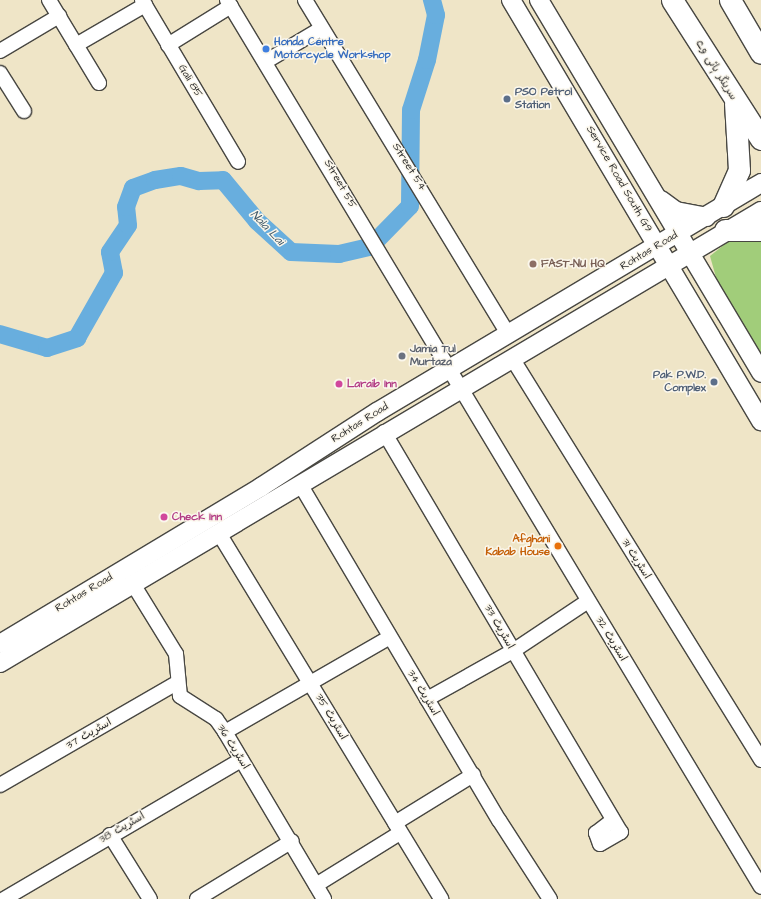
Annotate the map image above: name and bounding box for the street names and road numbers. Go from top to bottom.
street label: سرینگر ہائی وے [692,37,740,103]
street label: Gali 85 [175,62,205,100]
street label: Service Road South G9 [583,124,655,234]
street label: Street 54 [389,141,429,193]
street label: Street 55 [321,157,359,211]
street label: Rohtas Road [618,229,680,273]
street label: Rohtas Road [329,400,391,446]
street label: اسٹریٹ 31 [618,536,654,582]
street label: Rohtas Road [53,571,115,615]
street label: اسٹریٹ 33 [481,602,517,652]
street label: اسٹریٹ 32 [593,614,629,664]
street label: اسٹریٹ 34 [404,668,442,718]
street label: اسٹریٹ 35 [312,692,350,742]
street label: اسٹریٹ 37 [64,716,114,752]
street label: اسٹریٹ 36 [214,722,252,772]
street label: اسٹریٹ 38 [97,810,147,846]

